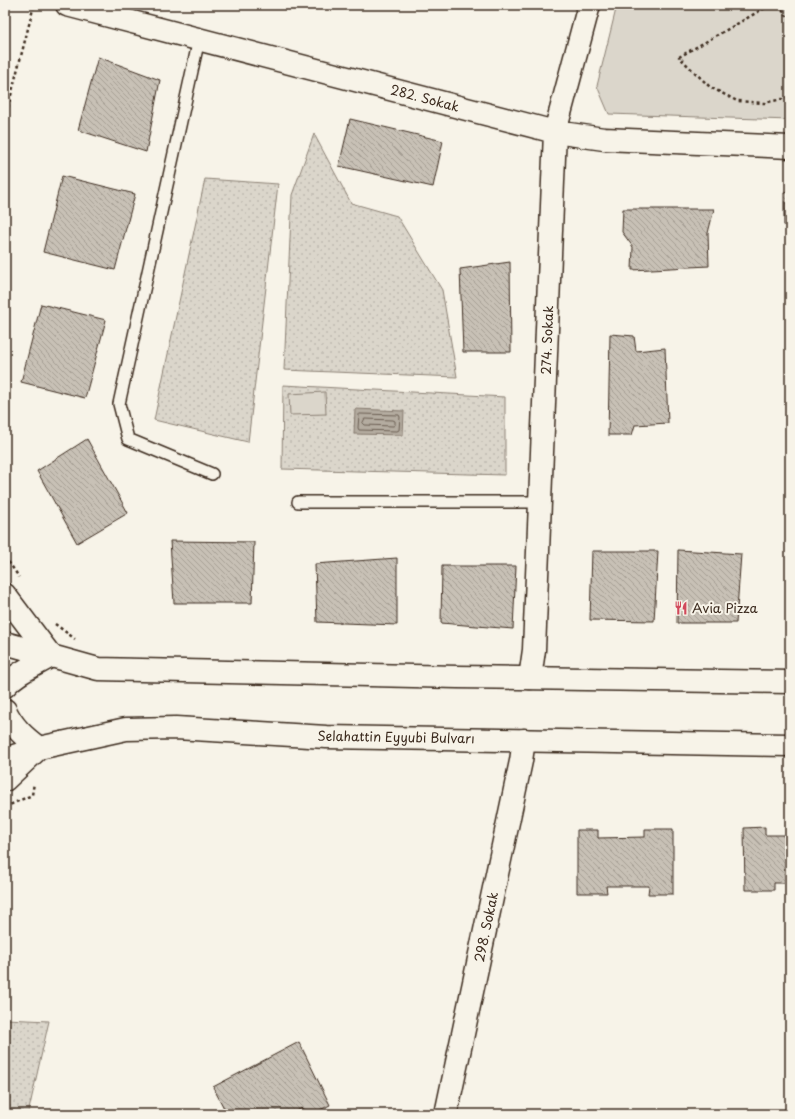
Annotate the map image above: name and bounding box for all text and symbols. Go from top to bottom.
street label: 282. Sokak [389,79,462,116]
street label: 274. Sokak [536,305,557,375]
place label: Avia Pizza [692,598,759,617]
restaurant icon: Avia Pizza [673,600,689,616]
street label: Selahattin Eyyubi Bulvarı [317,726,475,747]
street label: 298. Sokak [469,889,502,964]

